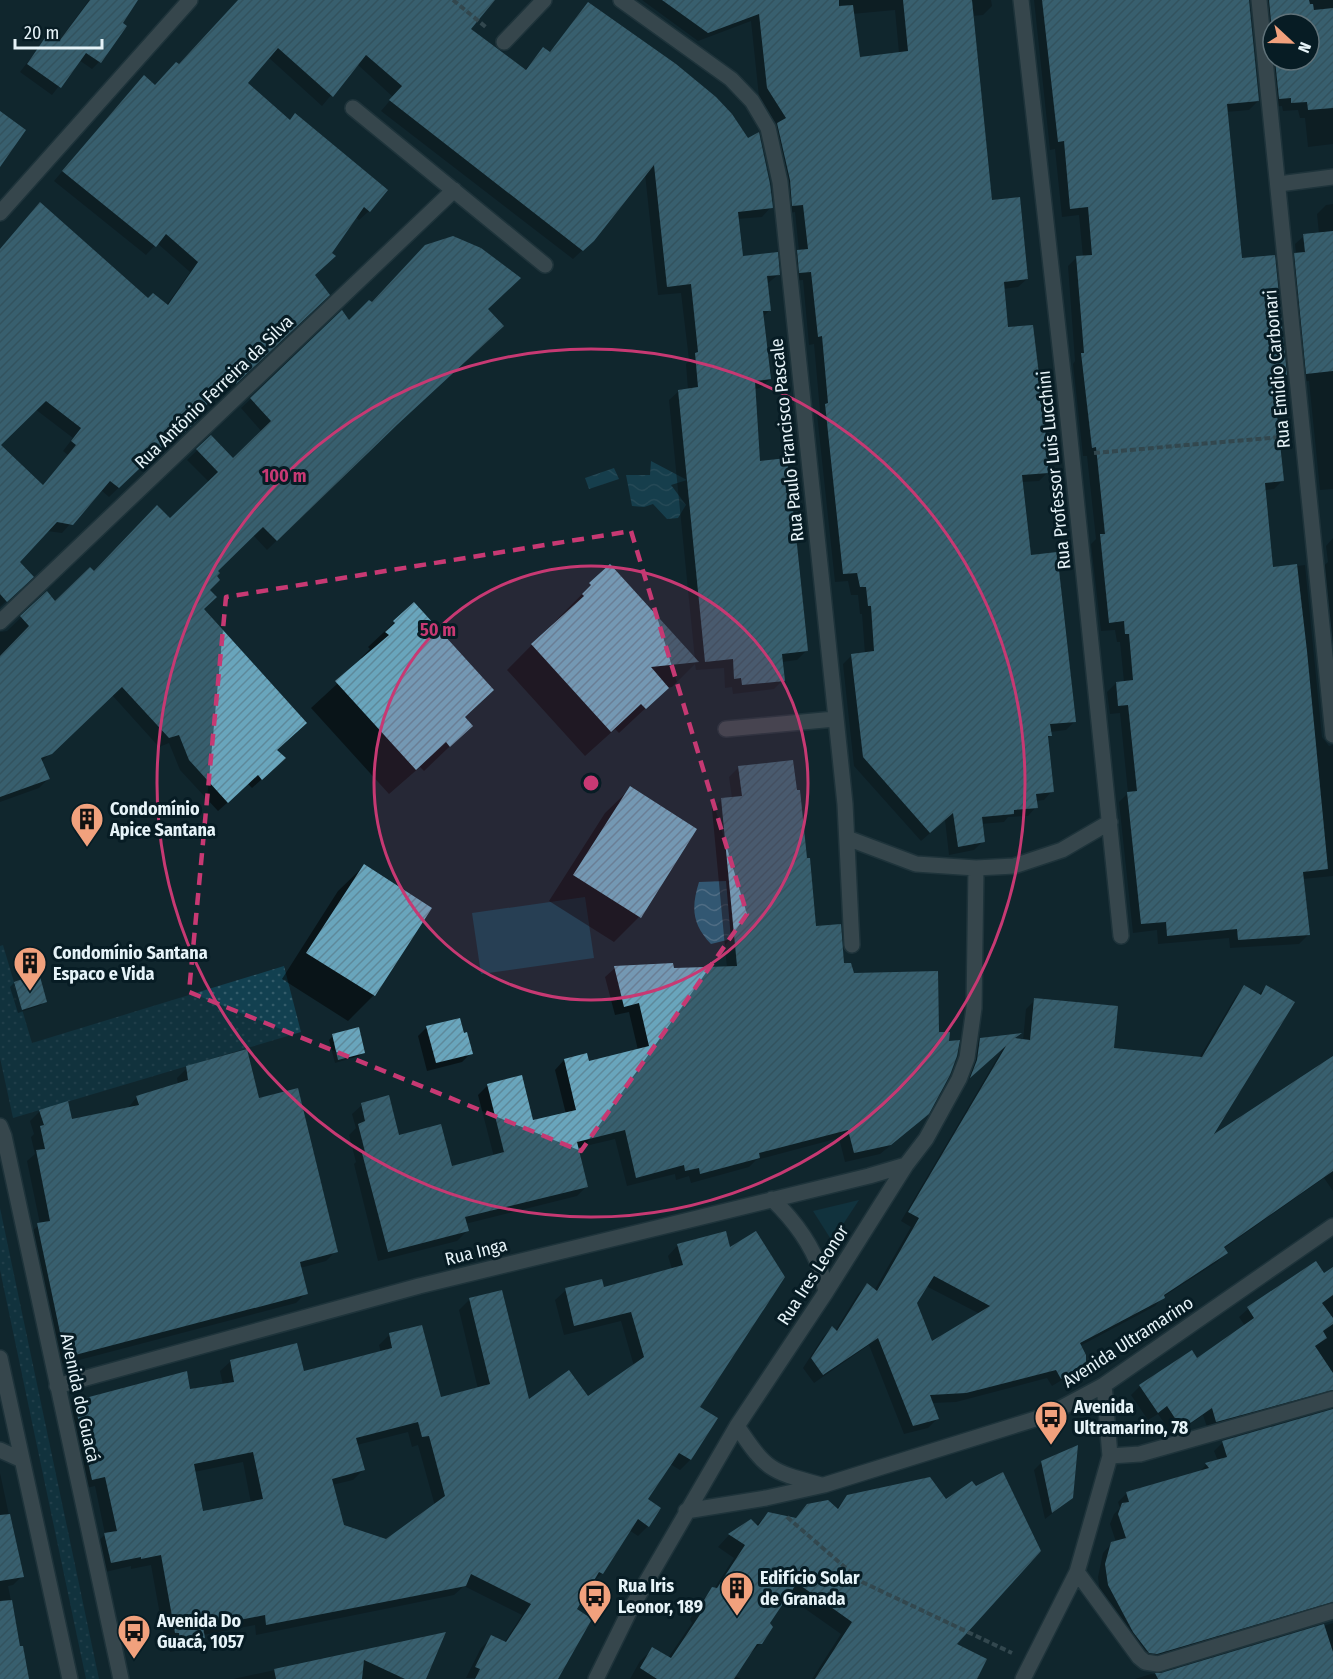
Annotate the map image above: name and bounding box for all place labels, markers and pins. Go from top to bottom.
centre of rings [581,773,601,793]
place label: Condomínio Apice Santana [109,798,216,841]
building icon: Condomínio Apice Santana [69,801,105,848]
place label: Condomínio Santana Espaco e Vida [53,942,208,985]
building icon: Condomínio Santana Espaco e Vida [12,945,48,992]
place label: Avenida Ultramarino, 78 [1073,1396,1189,1439]
bus stop icon: Avenida Ultramarino, 78 [1033,1399,1069,1446]
place label: Edifício Solar de Granada [760,1567,860,1610]
building icon: Edifício Solar de Granada [719,1570,755,1617]
place label: Rua Iris Leonor, 189 [618,1575,703,1618]
bus stop icon: Rua Iris Leonor, 189 [577,1578,613,1625]
place label: Avenida Do Guacá, 1057 [156,1610,244,1653]
bus stop icon: Avenida Do Guacá, 1057 [116,1613,152,1660]

